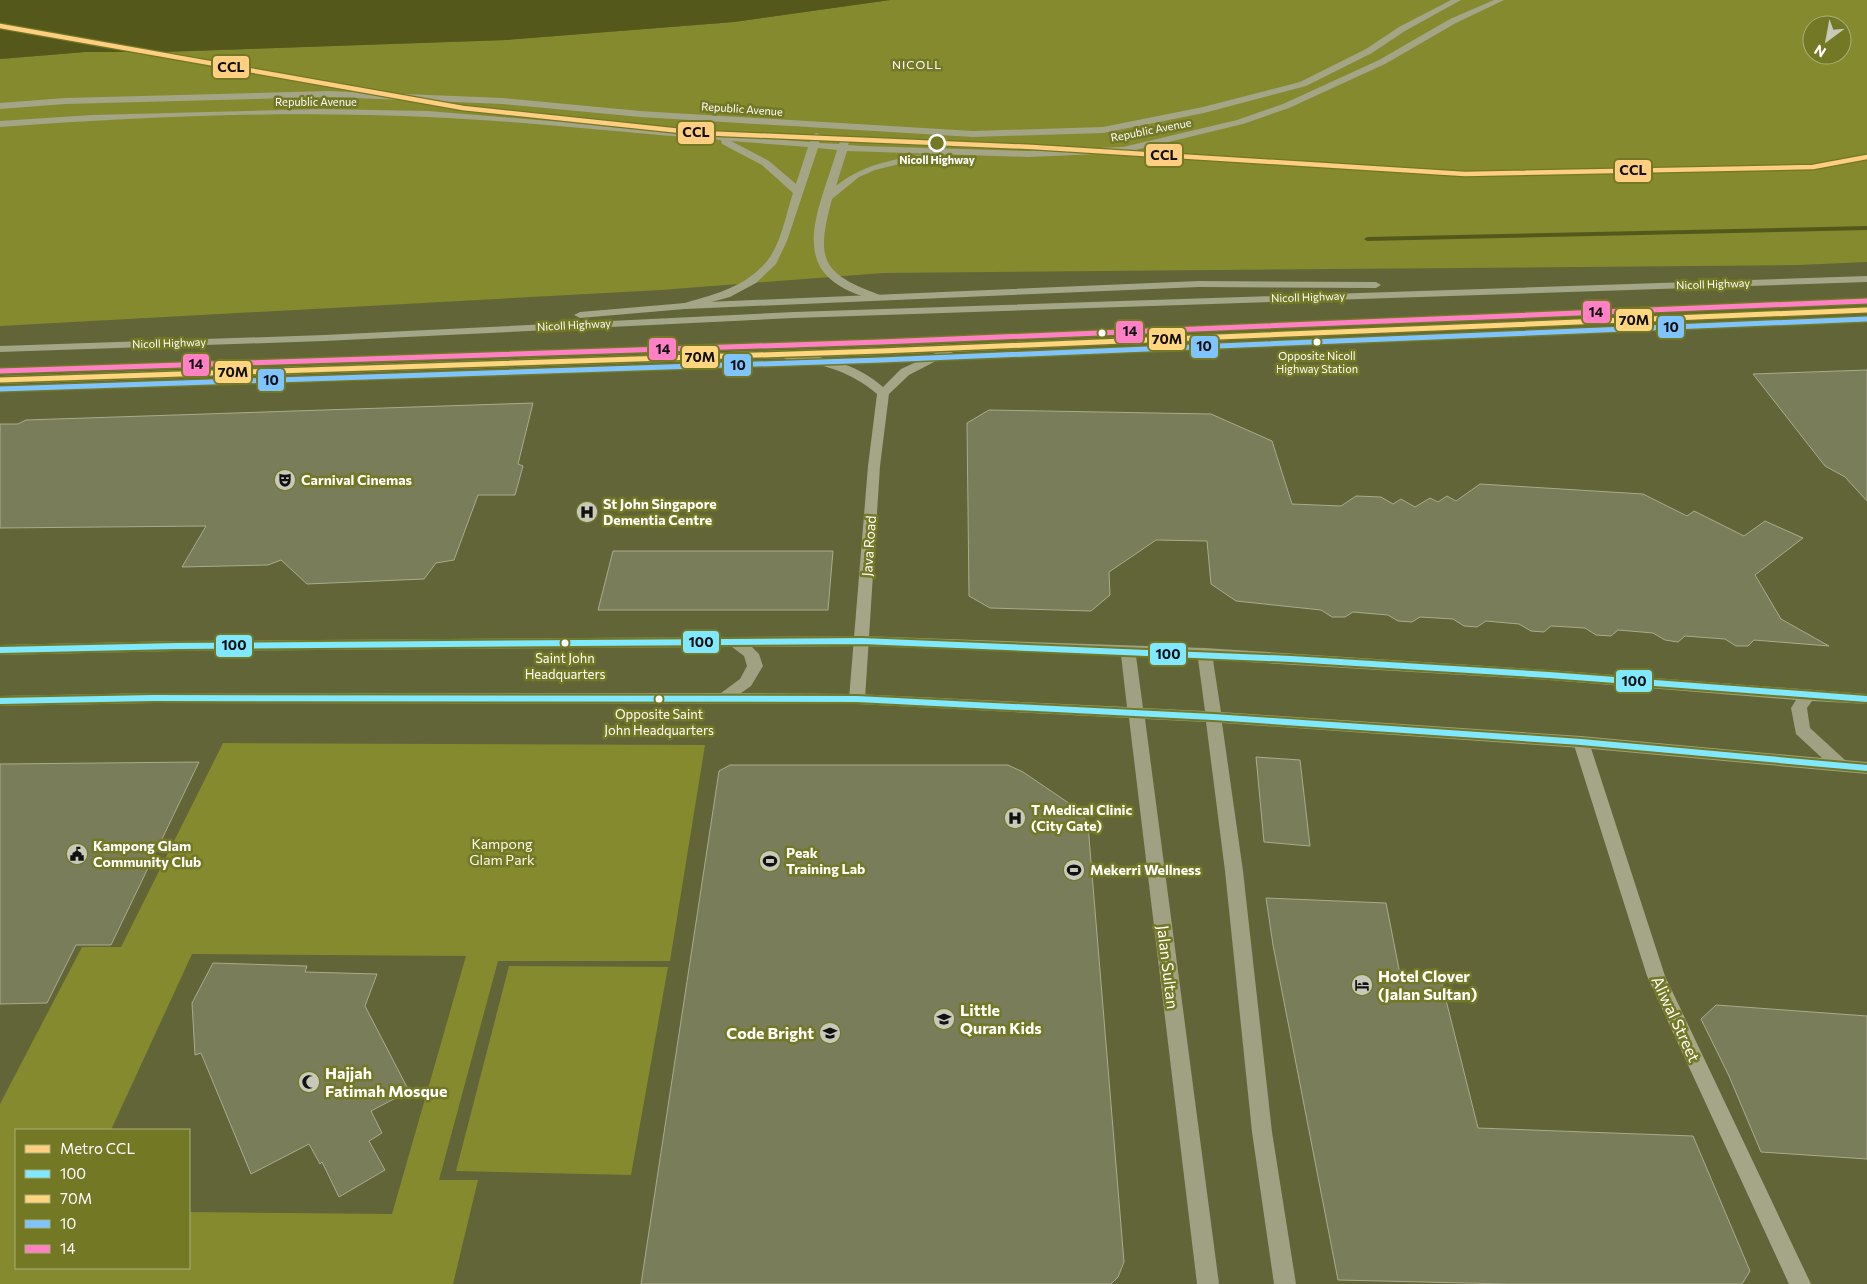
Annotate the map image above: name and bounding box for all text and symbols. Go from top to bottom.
north arrow [1802,15,1852,65]
text: N [1811,41,1829,61]
line badge: CCL [212,55,250,79]
district label: NICOLL [892,57,942,71]
text: CCL [217,58,245,75]
street label: Republic Avenue [275,95,357,108]
street label: Republic Avenue [701,99,783,118]
street label: Republic Avenue [1110,115,1192,144]
line badge: CCL [677,121,715,145]
text: CCL [682,123,710,140]
marker: Nicoll Highway [928,134,946,152]
line badge: CCL [1145,143,1183,167]
text: CCL [1150,146,1178,163]
place label: Nicoll Highway [899,153,975,166]
line badge: CCL [1614,159,1652,183]
text: CCL [1619,161,1647,178]
street label: Nicoll Highway [1676,276,1751,291]
street label: Nicoll Highway [1271,289,1346,304]
line badge: 14 [1582,300,1611,324]
text: 14 [1589,303,1604,320]
line badge: 70M [1615,308,1653,332]
text: 70M [1619,311,1649,328]
line badge: 10 [1657,315,1685,339]
street label: Nicoll Highway [537,316,612,333]
text: 10 [1663,318,1679,335]
line badge: 14 [1115,320,1144,344]
text: 14 [1123,322,1138,339]
line badge: 70M [1148,327,1186,351]
unlabelled marker [1097,328,1107,338]
text: 70M [1152,330,1182,347]
street label: Nicoll Highway [132,335,207,350]
line badge: 10 [1190,335,1219,359]
line badge: 14 [648,337,677,361]
text: 10 [1196,337,1212,354]
marker: Opposite Nicoll Highway Station [1312,337,1322,347]
text: 14 [656,340,671,357]
line badge: 70M [681,345,719,369]
text: 70M [685,348,715,365]
place label: Opposite Nicoll Highway Station [1276,349,1358,375]
line badge: 14 [182,353,210,377]
line badge: 10 [723,353,752,377]
text: 14 [189,355,204,372]
text: 10 [730,356,746,373]
line badge: 70M [214,360,252,384]
text: 70M [218,363,248,380]
line badge: 10 [257,368,285,392]
text: 10 [263,371,279,388]
theatre icon: Carnival Cinemas [273,468,297,492]
place label: Carnival Cinemas [301,471,413,488]
place label: St John Singapore Dementia Centre [603,495,717,528]
hospital icon: St John Singapore Dementia Centre [575,500,599,524]
street label: Java Road [858,515,879,577]
line badge: 100 [682,630,720,654]
text: 100 [689,633,713,650]
line badge: 100 [215,634,253,658]
text: 100 [222,636,246,653]
marker: Saint John Headquarters [560,638,570,648]
line badge: 100 [1149,642,1187,666]
text: 100 [1156,645,1180,662]
place label: Saint John Headquarters [525,650,605,682]
line badge: 100 [1615,669,1653,693]
text: 100 [1622,672,1646,689]
marker: Opposite Saint John Headquarters [654,694,664,704]
place label: Opposite Saint John Headquarters [604,706,714,738]
place label: T Medical Clinic (City Gate) [1031,801,1133,834]
hospital icon: T Medical Clinic (City Gate) [1003,806,1027,830]
park label: Kampong Glam Park [469,835,535,868]
place label: Kampong Glam Community Club [93,837,201,870]
public building icon: Kampong Glam Community Club [65,842,89,866]
place label: Peak Training Lab [786,844,865,877]
sports icon: Peak Training Lab [758,849,782,873]
sports icon: Mekerri Wellness [1062,858,1086,882]
place label: Mekerri Wellness [1090,861,1202,878]
street label: Jalan Sultan [1154,924,1183,1010]
place label: Hotel Clover (Jalan Sultan) [1378,966,1477,1003]
hotel icon: Hotel Clover (Jalan Sultan) [1350,973,1374,997]
street label: Aliwal Street [1648,973,1705,1065]
place label: Little Quran Kids [960,1000,1042,1037]
school or university icon: Little Quran Kids [932,1007,956,1031]
school or university icon: Code Bright [818,1021,842,1045]
place label: Code Bright [726,1023,814,1042]
place label: Hajjah Fatimah Mosque [325,1063,447,1100]
mosque icon: Hajjah Fatimah Mosque [297,1070,321,1094]
legend [15,1129,190,1269]
text: Metro CCL [60,1139,135,1157]
text: 100 [60,1164,86,1182]
text: 70M [60,1189,92,1207]
text: 10 [60,1214,76,1232]
text: 14 [60,1239,75,1257]

